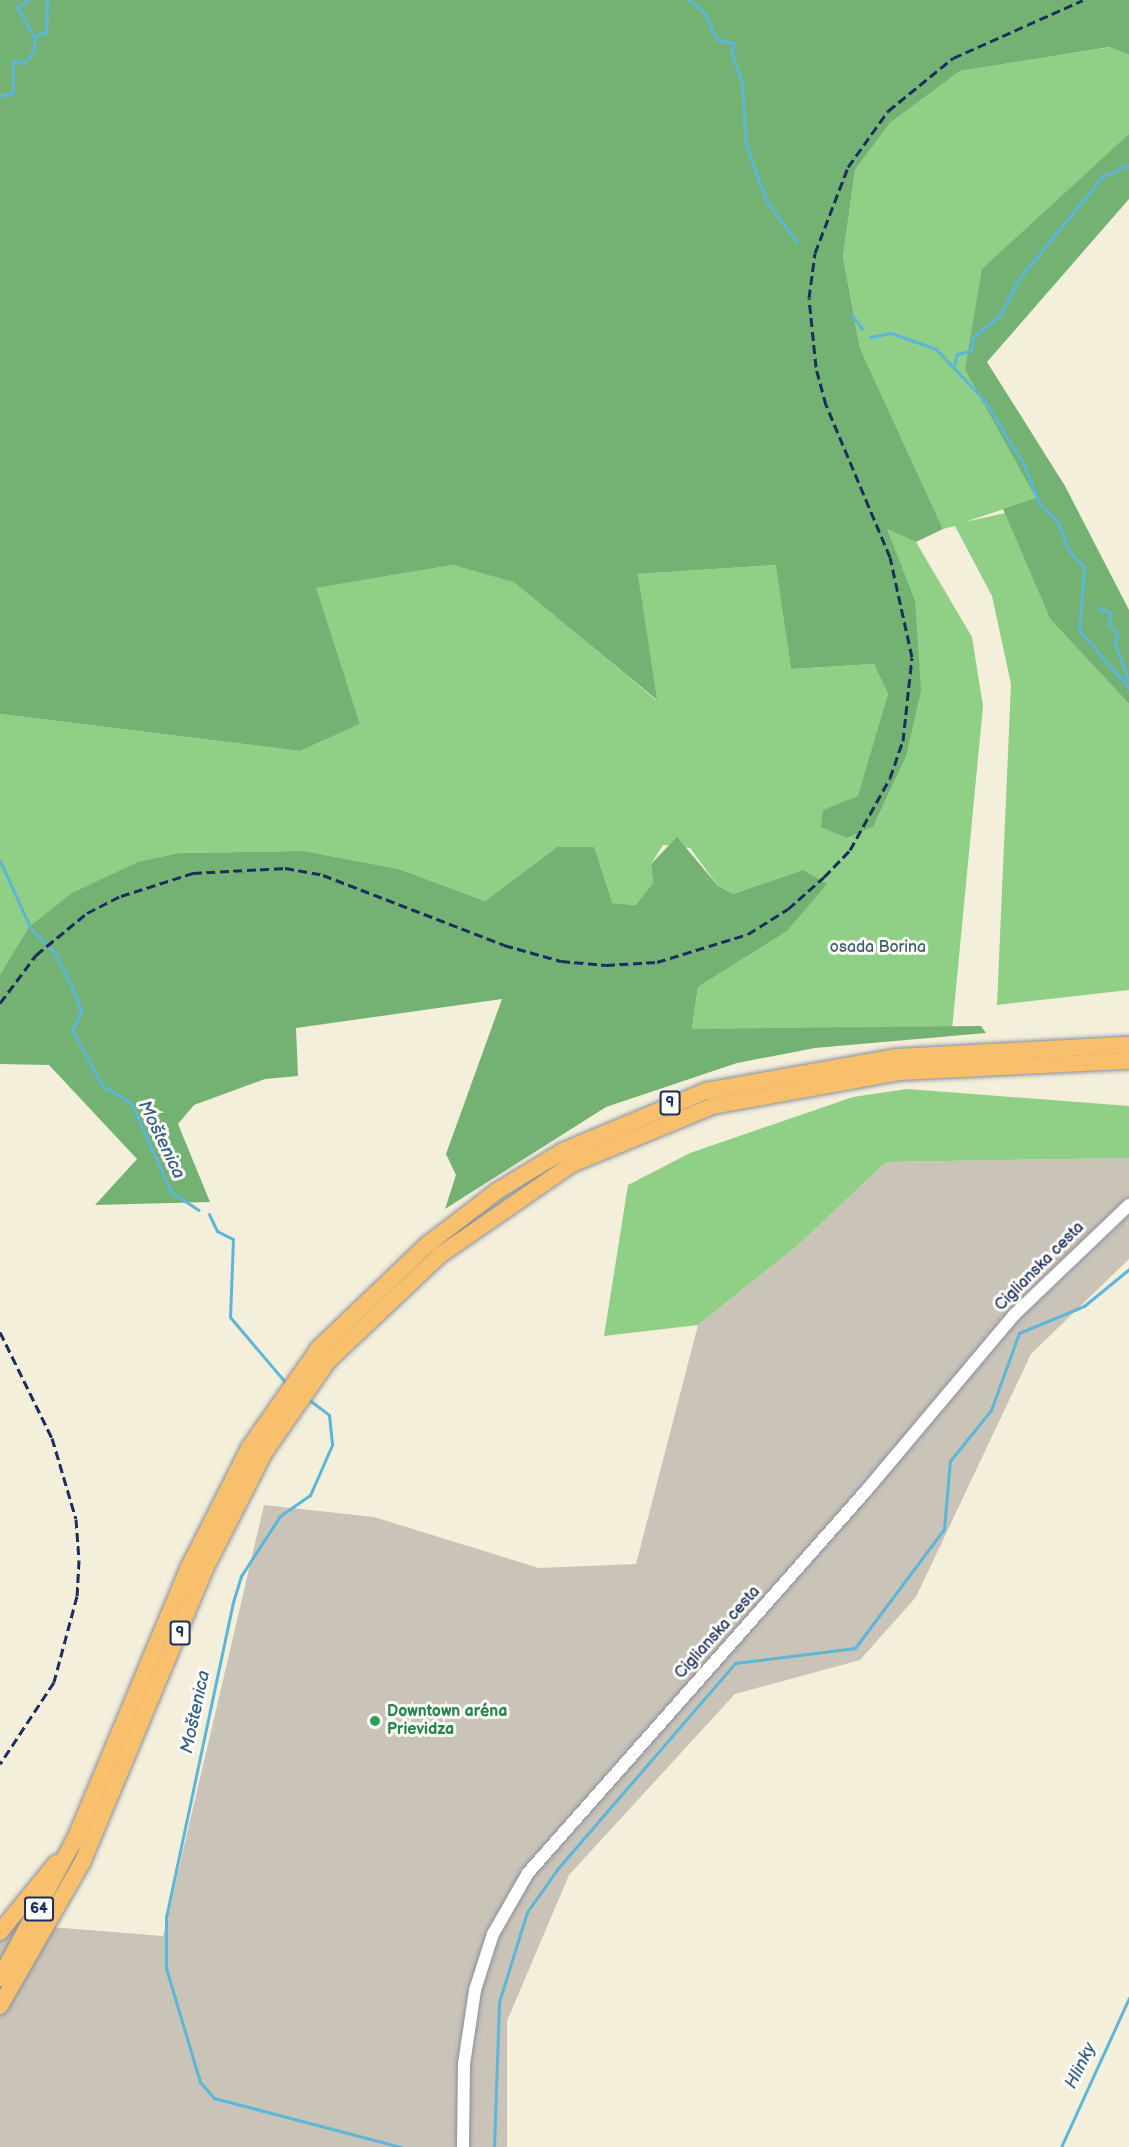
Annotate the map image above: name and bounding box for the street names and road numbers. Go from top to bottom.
road number: 9 [660,1091,680,1115]
street label: Ciglianska cesta [991,1218,1089,1316]
street label: Ciglianska cesta [671,1583,765,1683]
road number: 9 [170,1621,190,1645]
road number: 64 [24,1897,54,1921]

